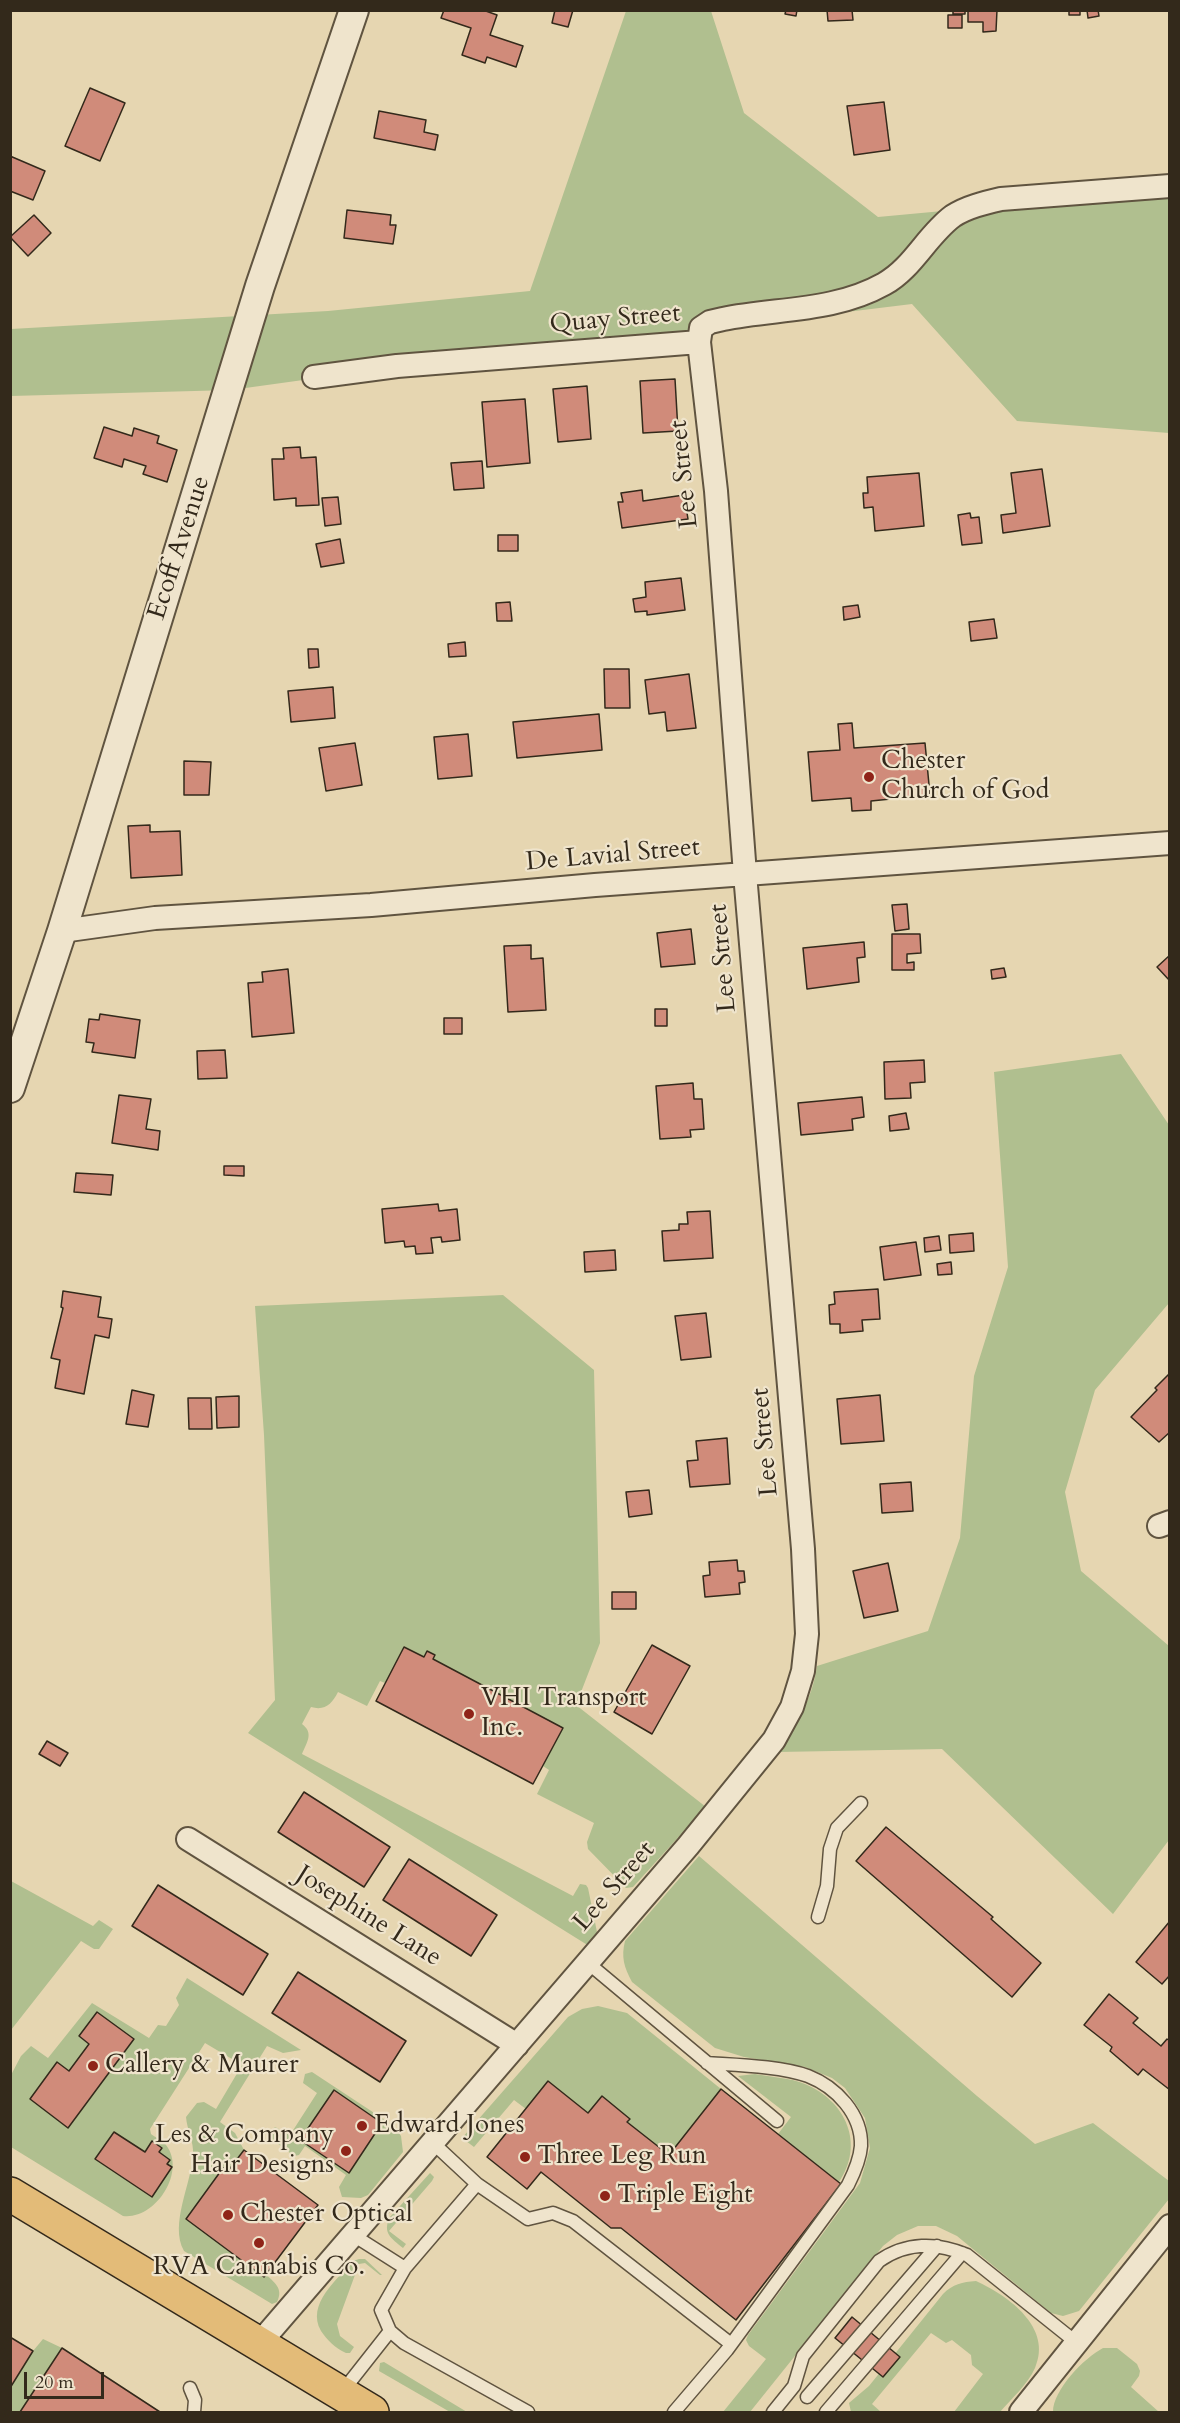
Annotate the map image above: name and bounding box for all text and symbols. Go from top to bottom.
street label: Quay Street [548,299,682,341]
street label: Lee Street [664,418,706,530]
street label: Ecoff Avenue [142,472,218,624]
place label: Chester Church of God [881,746,1049,808]
marker: Chester Church of God [862,770,876,784]
street label: De Lavial Street [525,833,701,879]
street label: Lee Street [704,902,744,1014]
street label: Lee Street [746,1386,786,1498]
place label: VHI Transport Inc. [481,1683,647,1744]
marker: VHI Transport Inc. [462,1707,476,1721]
street label: Lee Street [568,1836,662,1938]
street label: Josephine Lane [289,1860,447,1974]
place label: Callery & Maurer [105,2050,298,2082]
marker: Callery & Maurer [86,2059,100,2073]
place label: Edward Jones [374,2110,524,2142]
marker: Edward Jones [355,2119,369,2133]
place label: Les & Company Hair Designs [155,2120,334,2182]
place label: Three Leg Run [537,2141,707,2173]
marker: Les & Company Hair Designs [339,2144,353,2158]
marker: Three Leg Run [518,2150,532,2164]
place label: Triple Eight [617,2180,753,2212]
marker: Triple Eight [598,2189,612,2203]
place label: Chester Optical [240,2199,413,2231]
marker: Chester Optical [221,2208,235,2222]
marker: RVA Cannabis Co. [252,2236,266,2250]
place label: RVA Cannabis Co. [153,2252,365,2284]
scale bar [27,2360,106,2398]
text: 20 m [35,2370,74,2395]

